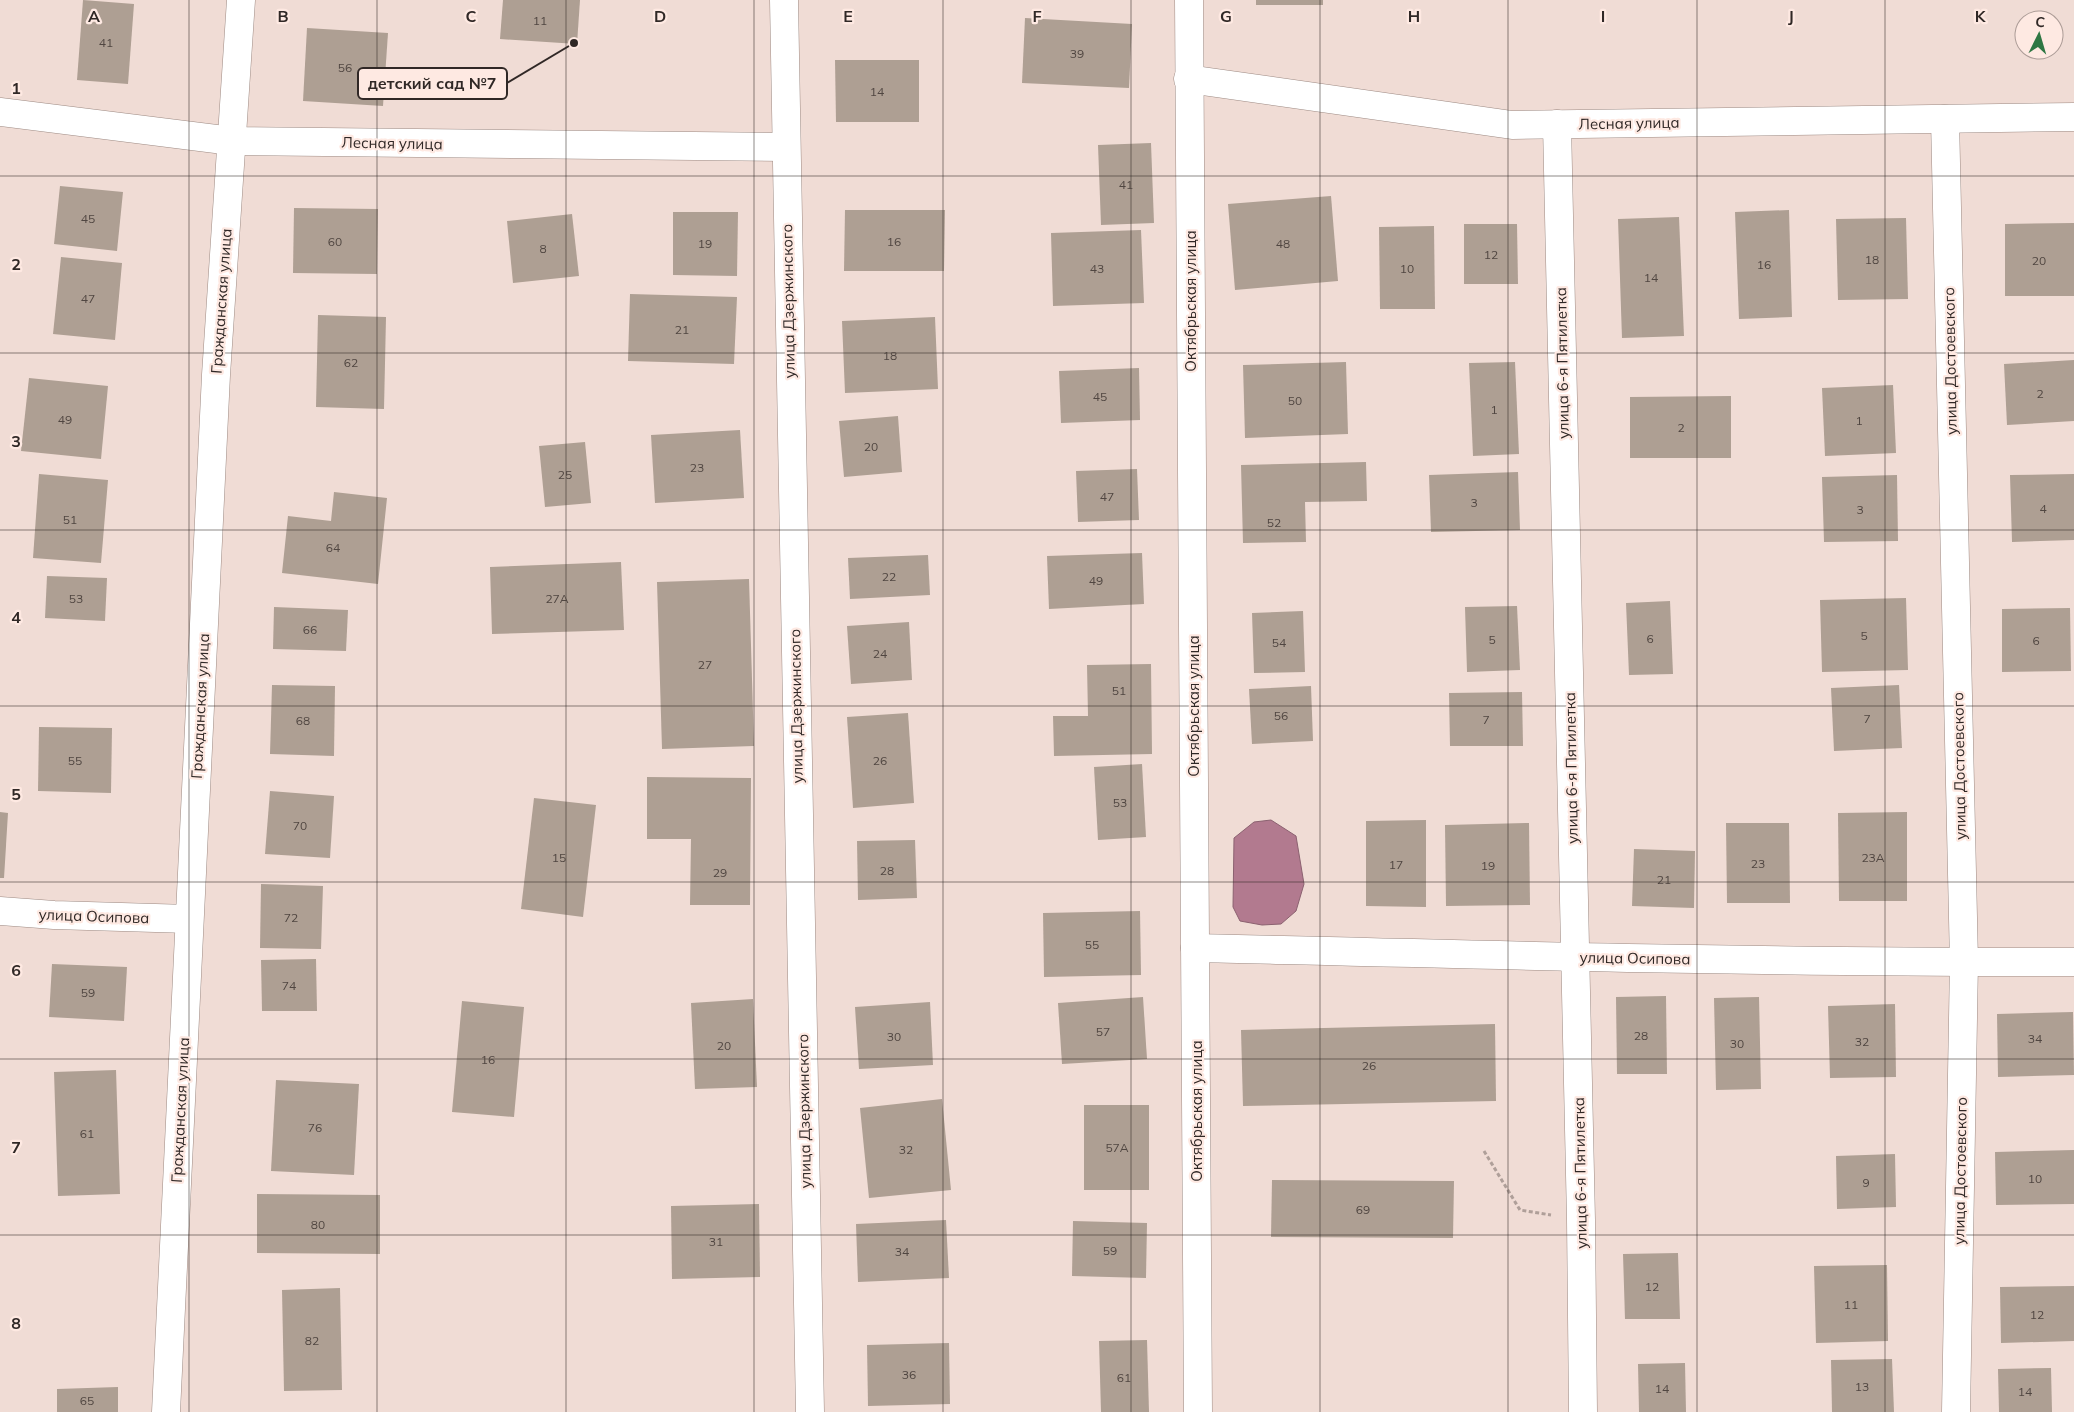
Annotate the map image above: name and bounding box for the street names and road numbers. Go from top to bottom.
street label: Лесная улица [1578,113,1680,133]
street label: Лесная улица [341,133,443,153]
street label: улица Дзержинского [777,224,799,378]
street label: Гражданская улица [206,228,236,374]
street label: Октябрьская улица [1181,230,1200,372]
street label: улица 6-я Пятилетка [1551,287,1573,439]
street label: улица Достоевского [1939,287,1961,435]
street label: улица Дзержинского [785,629,807,783]
street label: Гражданская улица [187,633,213,779]
street label: Октябрьская улица [1184,635,1203,777]
street label: улица 6-я Пятилетка [1560,692,1582,844]
street label: улица Достоевского [1948,692,1970,840]
street label: улица Осипова [38,905,150,927]
street label: улица Осипова [1579,948,1691,968]
street label: улица Дзержинского [793,1034,815,1188]
street label: Гражданская улица [167,1037,193,1183]
street label: Октябрьская улица [1187,1040,1206,1182]
street label: улица 6-я Пятилетка [1569,1097,1591,1249]
street label: улица Достоевского [1949,1097,1971,1245]

